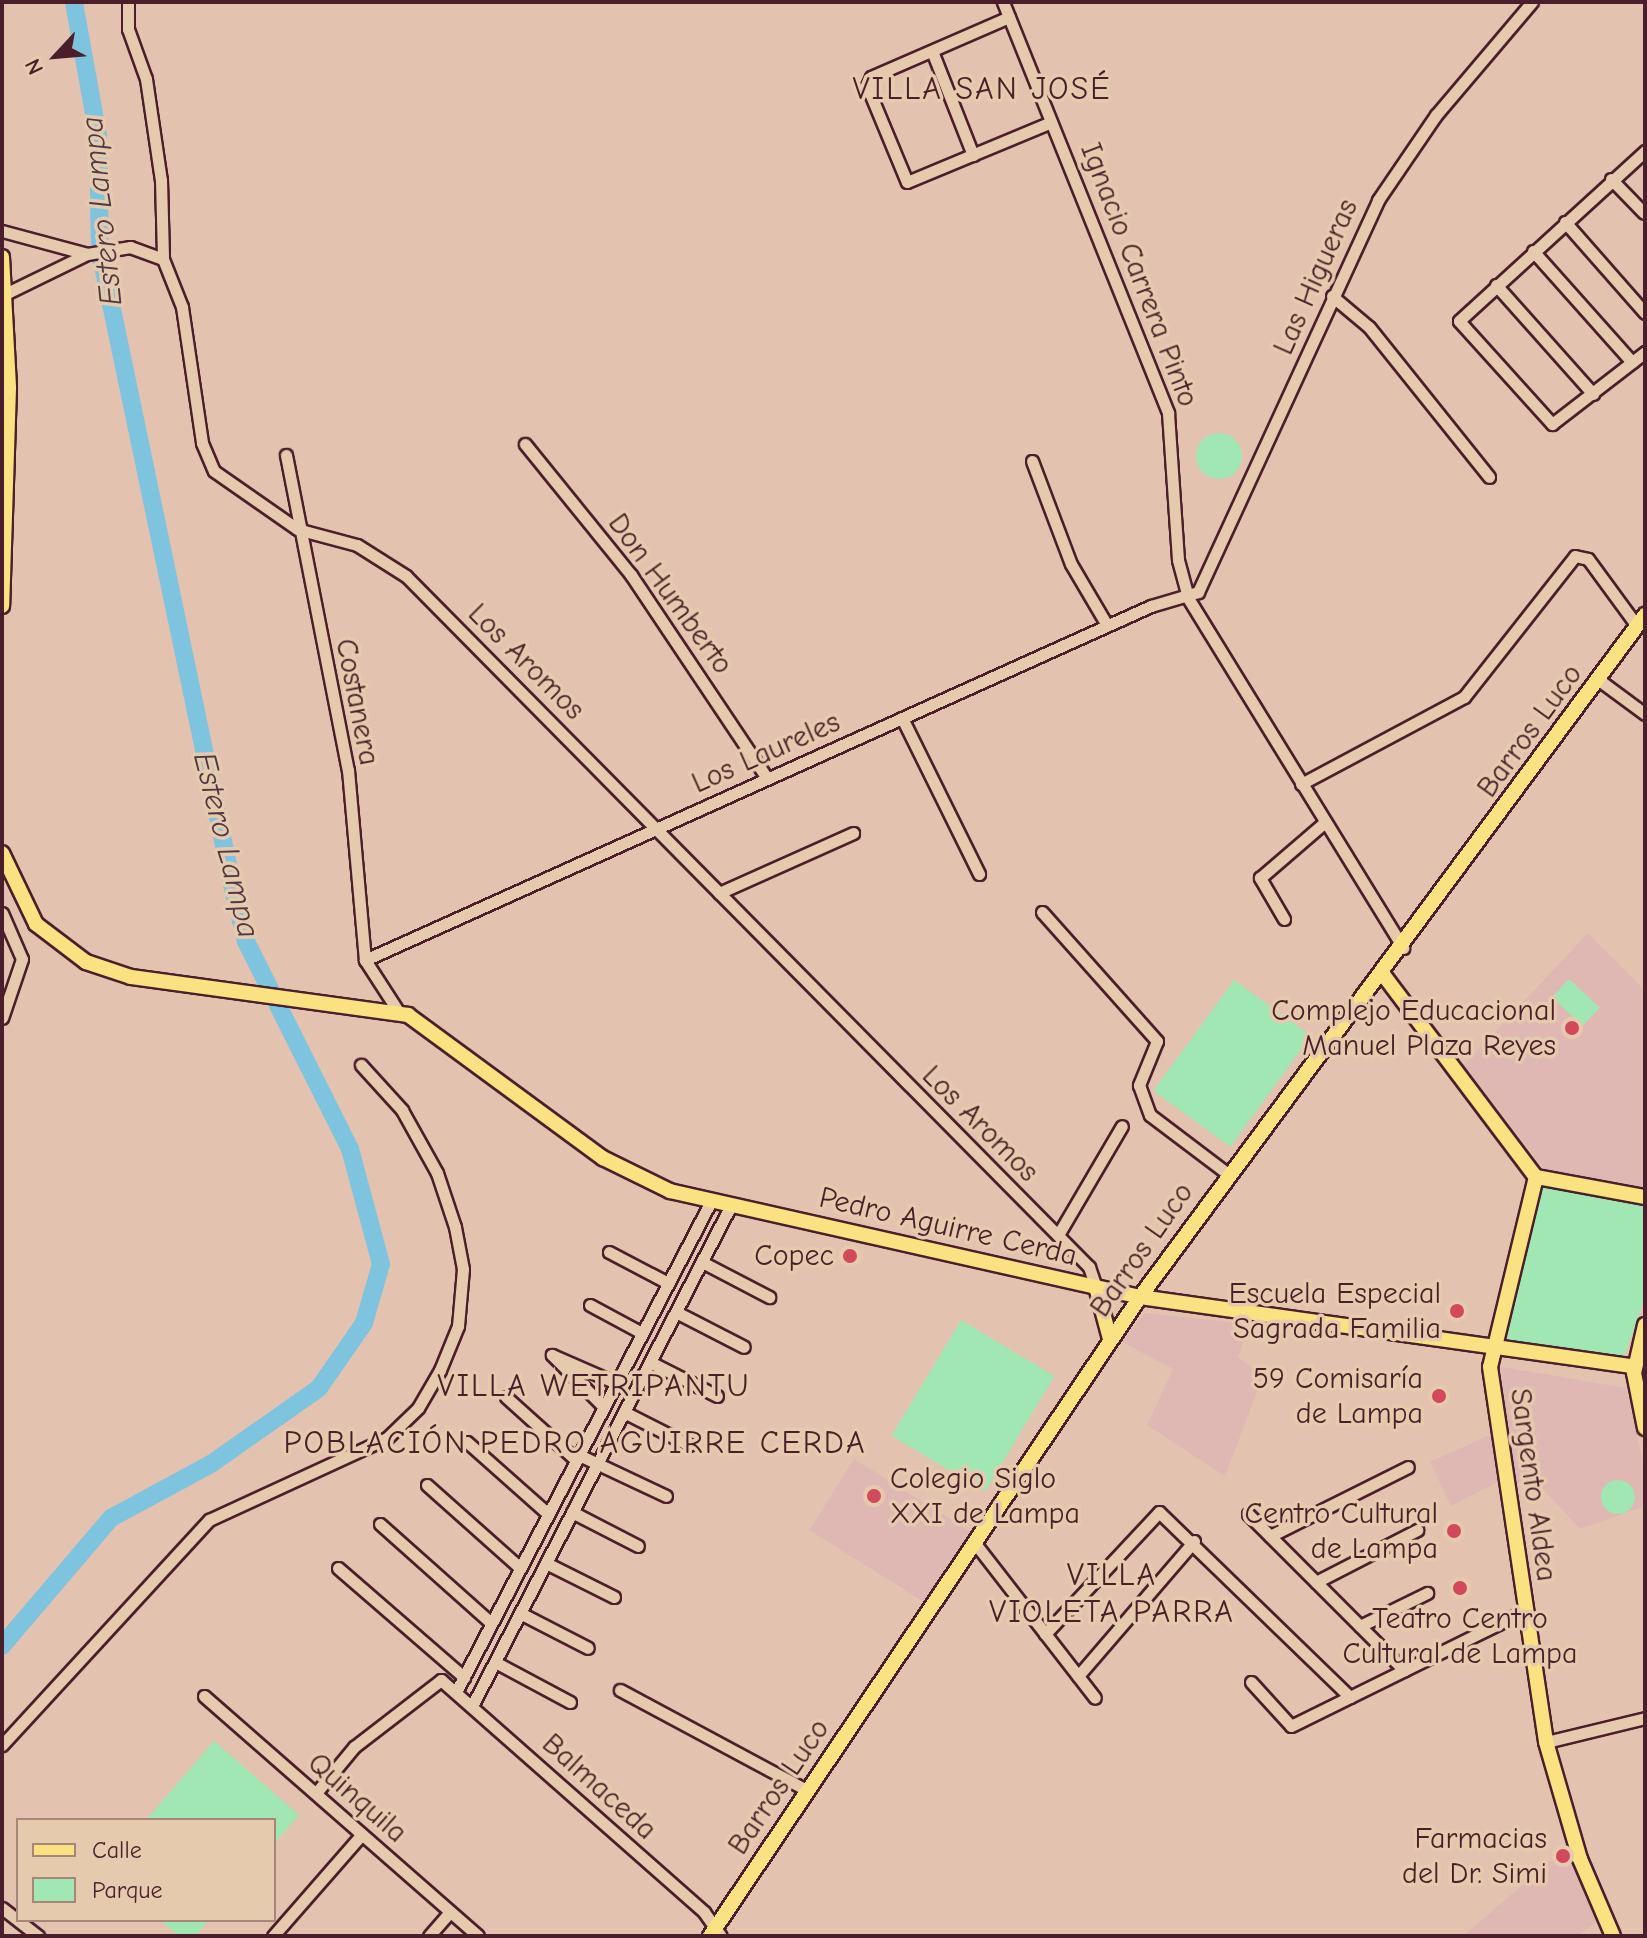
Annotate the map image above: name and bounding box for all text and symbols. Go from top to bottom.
north arrow [16,16,96,96]
text: N [20,54,49,79]
district label: VILLA SAN JOSÉ [852,70,1112,108]
water label: Estero Lampa [73,115,131,307]
street label: Ignacio Carrera Pinto [1072,138,1206,412]
street label: Las Higueras [1266,194,1366,360]
street label: Don Humberto [600,507,740,681]
street label: Los Aromos [460,596,592,728]
street label: Costanera [327,636,387,768]
street label: Barros Luco [1470,657,1590,805]
street label: Los Laureles [686,704,846,802]
water label: Estero Lampa [184,748,268,942]
place label: Complejo Educacional Manuel Plaza Reyes [1271,993,1556,1064]
marker: Complejo Educacional Manuel Plaza Reyes [1563,1019,1581,1037]
street label: Los Aromos [914,1058,1046,1190]
street label: Barros Luco [1083,1176,1201,1324]
street label: Pedro Aguirre Cerda [816,1180,1080,1274]
place label: Copec [754,1238,834,1274]
marker: Copec [841,1247,859,1265]
place label: Escuela Especial Sagrada Familia [1229,1276,1441,1346]
marker: Escuela Especial Sagrada Familia [1448,1302,1466,1320]
place label: 59 Comisaría de Lampa [1253,1361,1423,1432]
district label: VILLA WETRIPANTU [437,1367,751,1405]
street label: Sargento Aldea [1502,1386,1564,1584]
marker: 59 Comisaría de Lampa [1430,1387,1448,1405]
district label: POBLACIÓN PEDRO AGUIRRE CERDA [284,1424,866,1462]
place label: Colegio Siglo XXI de Lampa [890,1461,1080,1532]
marker: Colegio Siglo XXI de Lampa [865,1487,883,1505]
place label: Centro Cultural de Lampa [1244,1496,1438,1566]
marker: Centro Cultural de Lampa [1445,1522,1463,1540]
district label: VILLA VIOLETA PARRA [989,1557,1235,1632]
marker: Teatro Centro Cultural de Lampa [1451,1579,1469,1597]
place label: Teatro Centro Cultural de Lampa [1343,1601,1577,1672]
street label: Barros Luco [721,1712,837,1862]
street label: Balmaceda [534,1726,664,1848]
street label: Quinquila [300,1745,414,1851]
legend [16,1818,276,1922]
place label: Farmacias del Dr. Simi [1402,1821,1547,1892]
text: Calle [92,1836,142,1864]
marker: Farmacias del Dr. Simi [1554,1847,1572,1865]
text: Parque [92,1876,163,1904]

